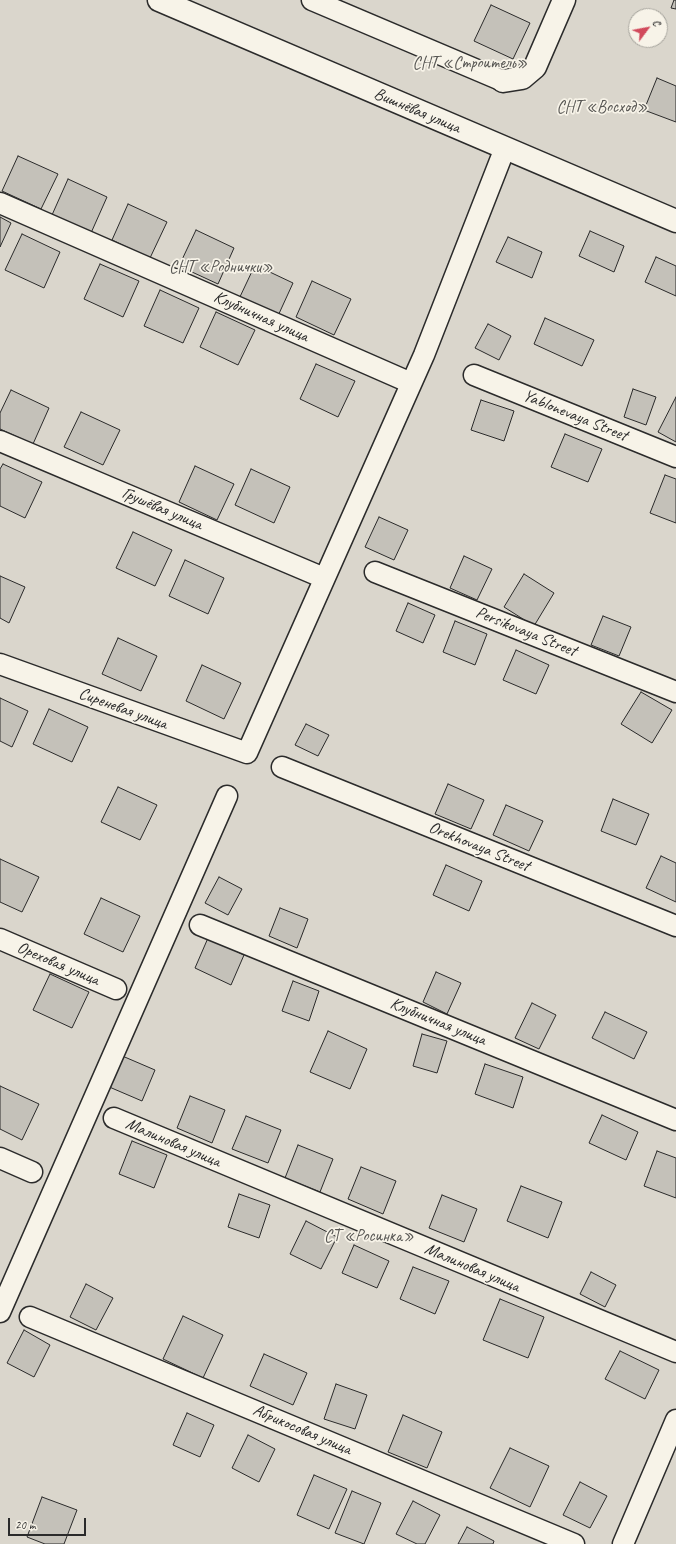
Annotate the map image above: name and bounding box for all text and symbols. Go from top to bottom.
north arrow [628,8,668,48]
text: С [650,16,665,28]
park label: СНТ «Строитель» [413,54,527,74]
street label: Вишнёвая улица [371,84,463,138]
park label: СНТ «Восход» [556,98,648,118]
park label: СНТ «Роднички» [169,258,273,278]
street label: Клубничная улица [210,287,312,347]
street label: Yablonevaya Street [520,386,630,446]
street label: Грушёвая улица [119,483,205,535]
street label: Persikovaya Street [473,602,579,662]
street label: Сиреневая улица [76,684,170,734]
street label: Orekhovaya Street [426,818,532,876]
street label: Ореховая улица [14,938,102,990]
street label: Клубничная улица [387,993,489,1051]
street label: Малиновая улица [122,1114,224,1172]
park label: СТ «Росинка» [324,1227,414,1247]
street label: Малиновая улица [421,1239,523,1297]
street label: Абрикосовая улица [250,1400,354,1460]
scale bar [10,1510,88,1536]
text: 20 m [15,1517,35,1533]

